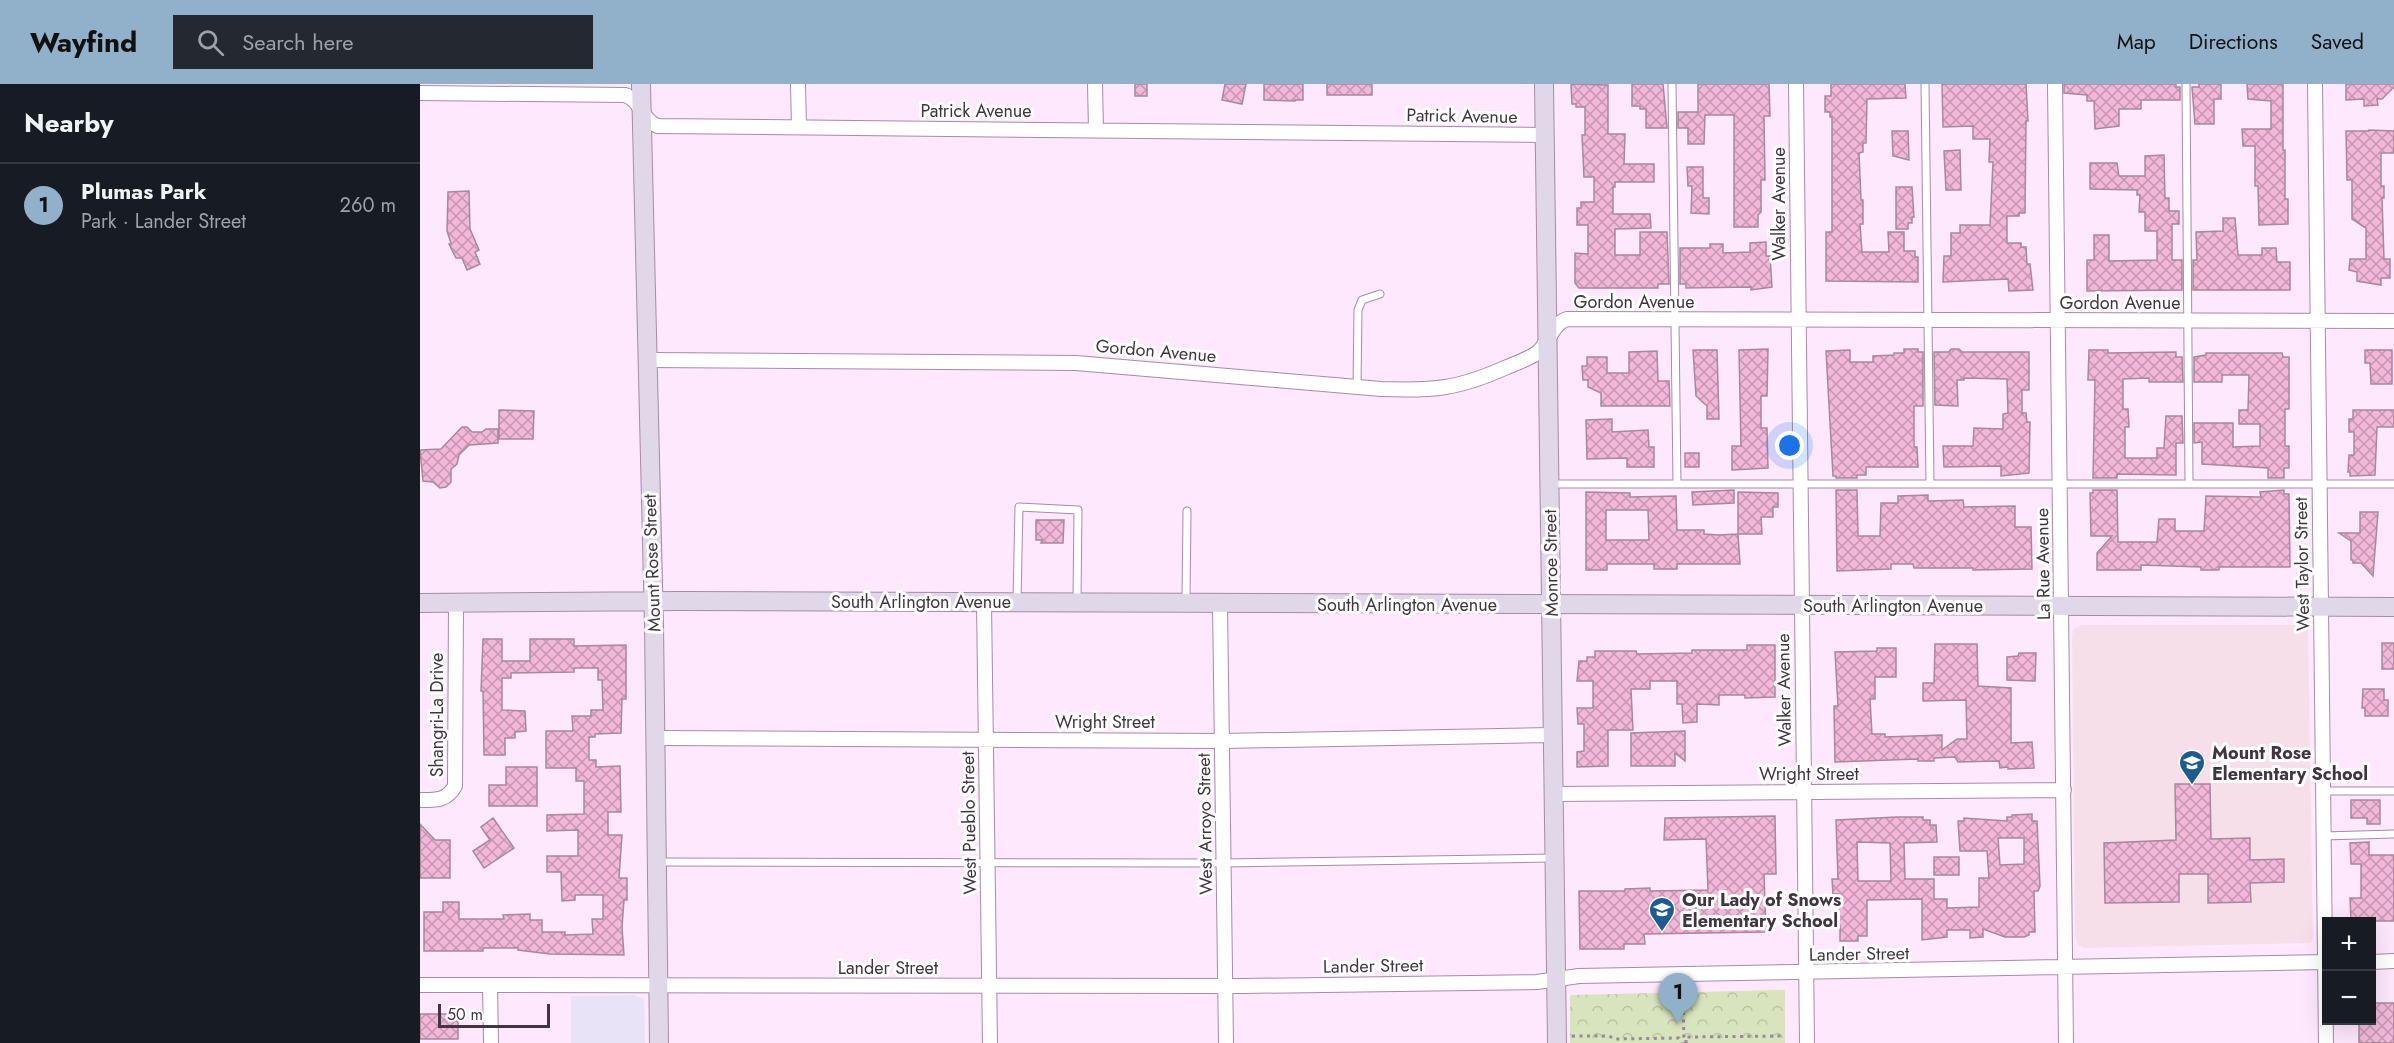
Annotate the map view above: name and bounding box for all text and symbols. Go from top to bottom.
search box [173,15,593,69]
text: Wayfind [30,22,137,63]
icon: search [194,26,227,59]
text: Search here [242,26,354,58]
text: Map [2117,27,2156,57]
text: Directions [2189,27,2278,57]
text: Saved [2311,27,2364,57]
street label: Patrick Avenue [920,98,1032,124]
street label: Patrick Avenue [1406,102,1518,130]
text: Nearby [24,104,113,142]
street label: Walker Avenue [1766,147,1792,261]
text: Plumas Park [81,175,206,207]
text: 1 [38,191,49,220]
text: 260 m [340,191,396,220]
text: Park · Lander Street [81,207,246,236]
street label: Gordon Avenue [1574,289,1694,315]
street label: Gordon Avenue [2060,290,2180,316]
street label: Gordon Avenue [1095,333,1217,369]
your location [1775,431,1804,460]
street label: Mount Rose Street [637,493,667,632]
street label: West Taylor Street [2288,496,2316,631]
street label: La Rue Avenue [2029,508,2057,620]
street label: Monroe Street [1537,509,1565,617]
street label: South Arlington Avenue [831,589,1011,615]
street label: South Arlington Avenue [1317,592,1497,618]
street label: South Arlington Avenue [1803,593,1983,619]
street label: Walker Avenue [1770,633,1798,747]
street label: Shangri-La Drive [424,653,450,777]
street label: Wright Street [1055,709,1156,735]
place label: Mount Rose Elementary School [2212,740,2368,787]
school or university icon: Mount Rose Elementary School [2177,748,2207,786]
street label: West Pueblo Street [955,750,983,895]
street label: West Arroyo Street [1191,752,1219,895]
street label: Wright Street [1759,761,1860,787]
place label: Our Lady of Snows Elementary School [1682,887,1841,934]
school or university icon: Our Lady of Snows Elementary School [1647,895,1677,933]
map controls [2322,917,2376,1025]
button: + [2322,917,2376,971]
street label: Lander Street [1809,940,1910,968]
street label: Lander Street [1323,952,1424,980]
street label: Lander Street [838,955,939,981]
button: − [2322,971,2376,1025]
pin: 1 [1658,974,1698,1023]
scale bar [438,1001,550,1028]
text: 50 m [447,1003,483,1026]

